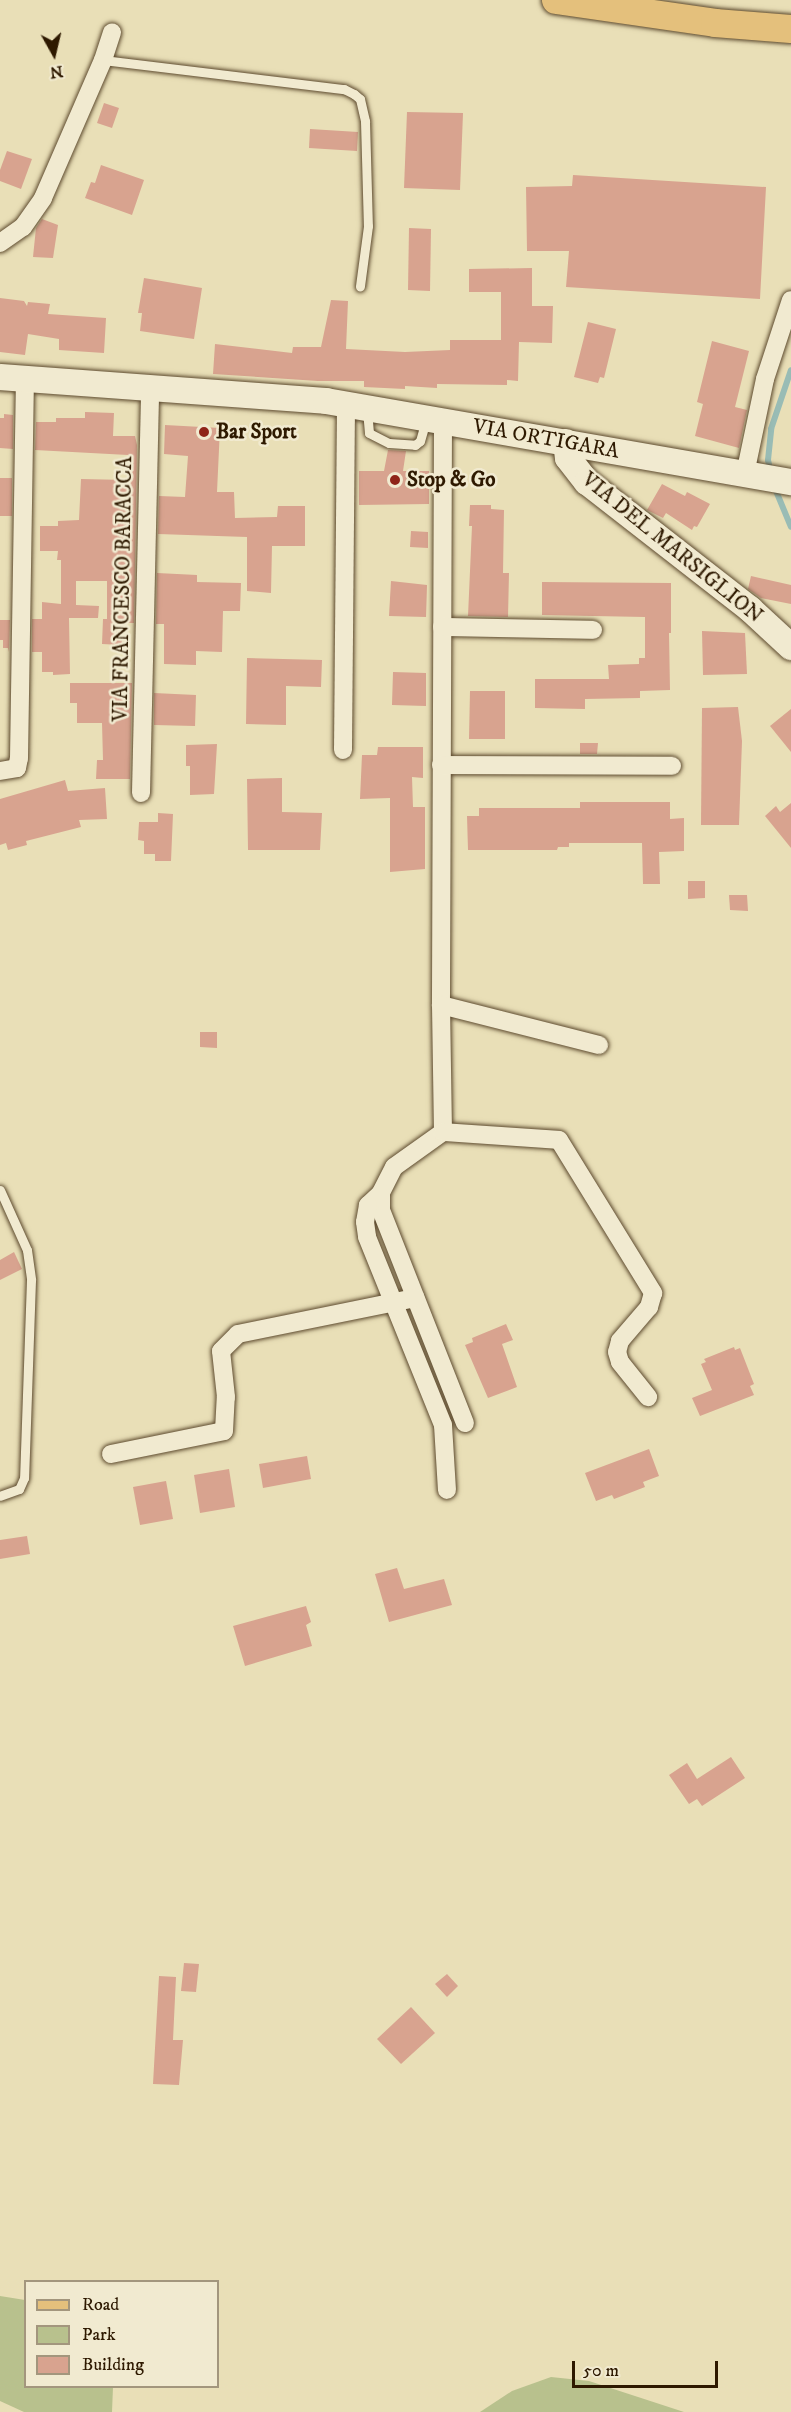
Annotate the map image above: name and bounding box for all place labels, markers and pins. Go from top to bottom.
place label: Bar Sport [216,419,297,445]
marker: Bar Sport [197,425,211,439]
place label: Stop & Go [407,467,496,493]
marker: Stop & Go [388,473,402,487]

